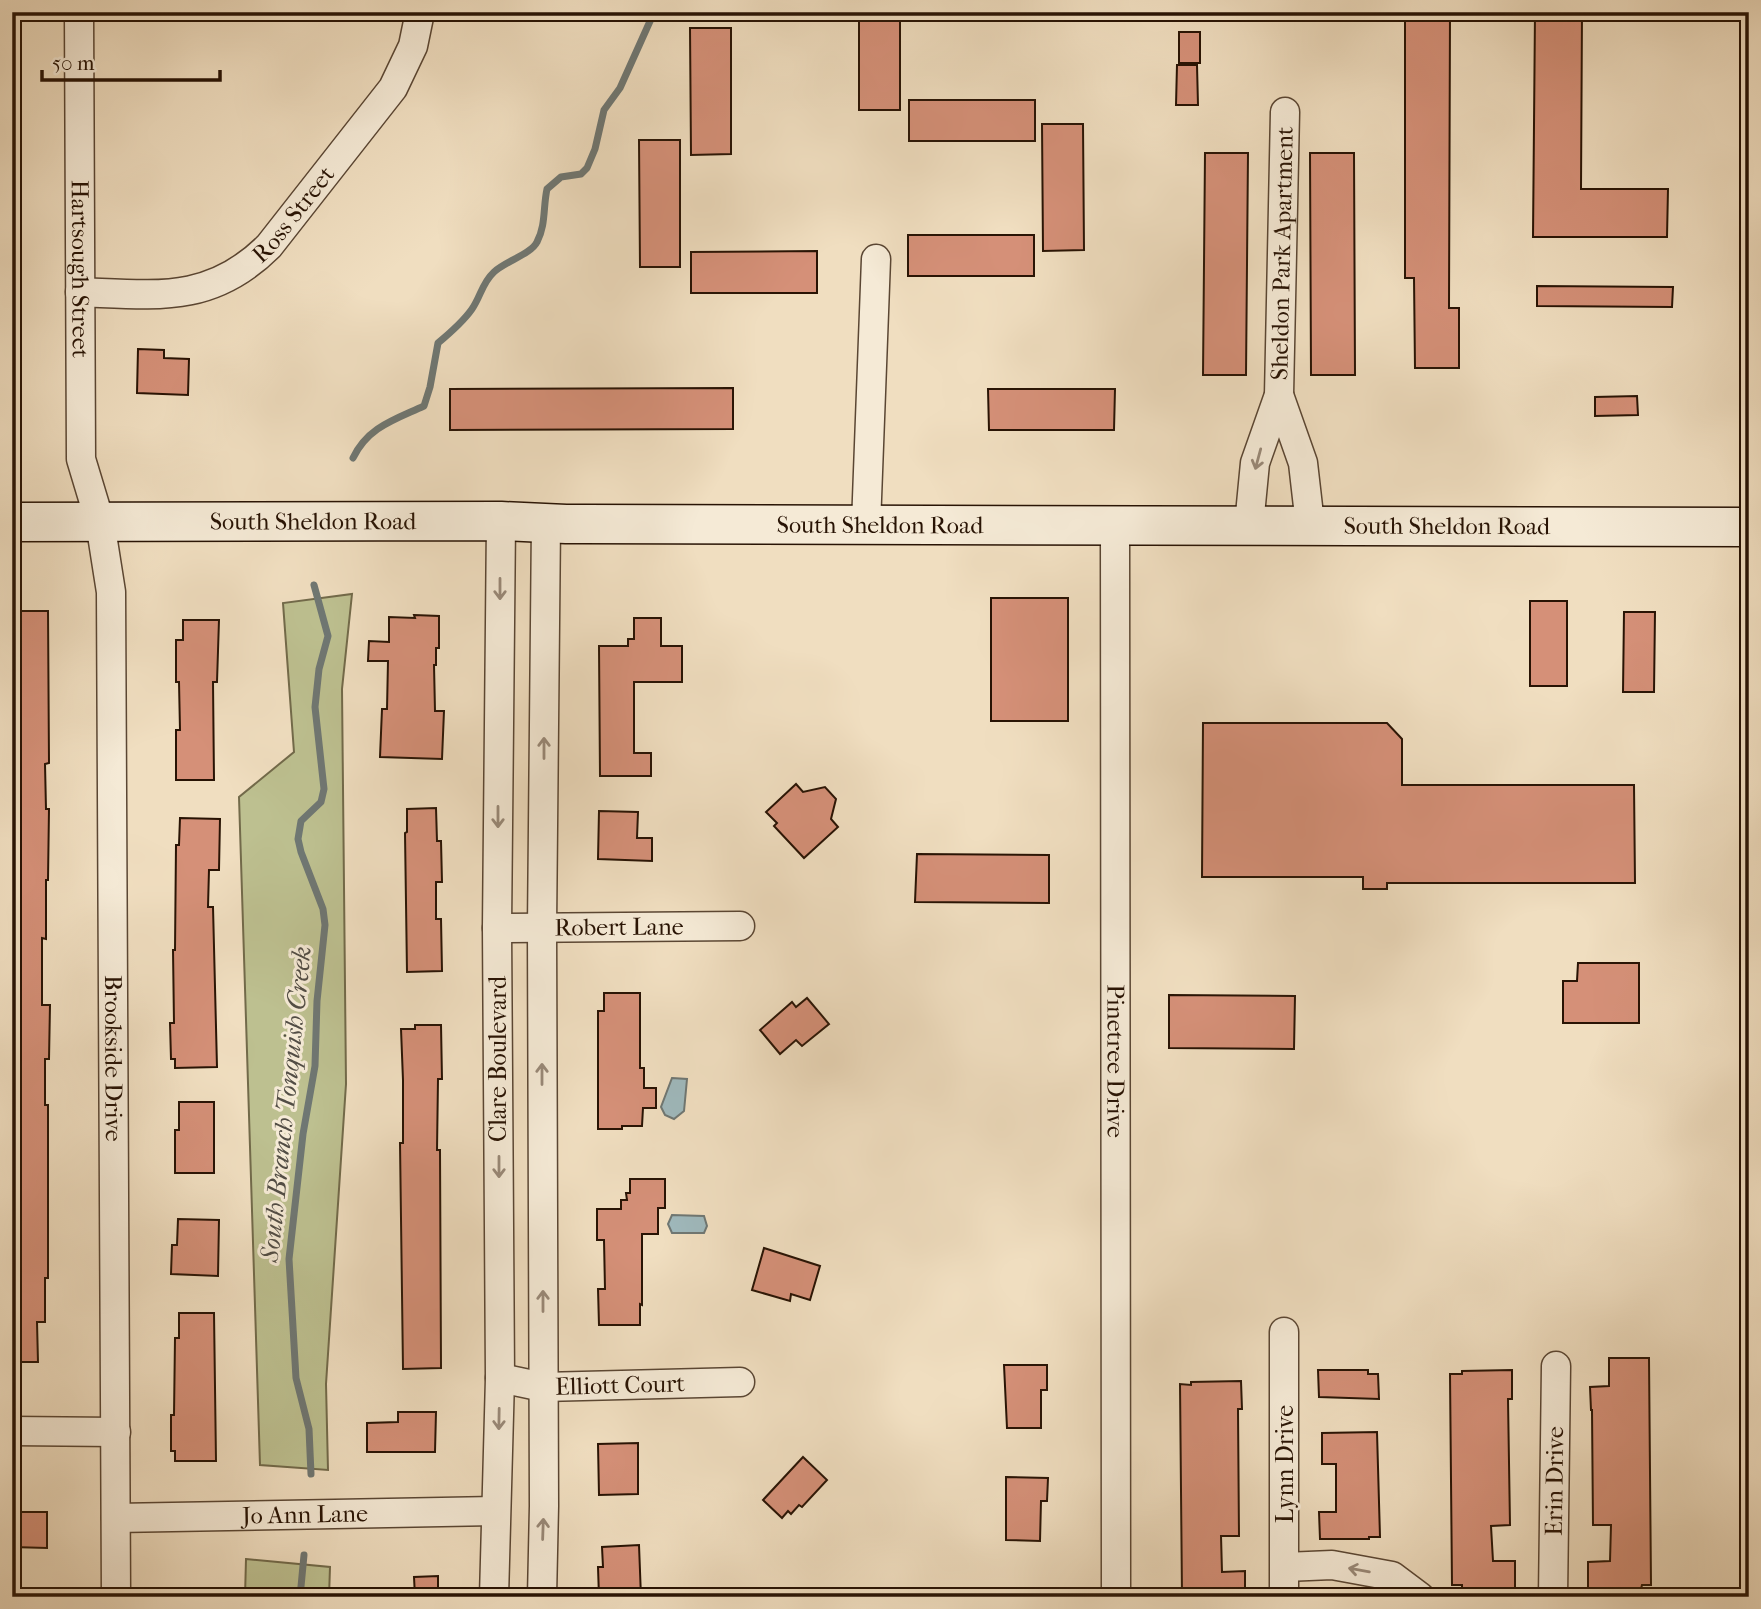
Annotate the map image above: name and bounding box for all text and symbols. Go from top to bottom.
scale bar [42,38,220,82]
text: 50 m [52,51,95,75]
street label: Sheldon Park Apartment [1265,126,1299,381]
street label: Ross Street [246,160,340,269]
street label: Hartsough Street [66,180,95,359]
one-way arrow [1250,447,1263,469]
street label: South Sheldon Road [210,507,417,536]
street label: South Sheldon Road [776,511,984,539]
street label: South Sheldon Road [1343,512,1551,540]
one-way arrow [493,578,507,601]
one-way arrow [537,737,551,760]
one-way arrow [491,805,505,828]
street label: Robert Lane [554,912,684,942]
water label: South Branch Tonquish Creek [254,945,318,1264]
street label: Brookside Drive [99,975,128,1142]
street label: Clare Boulevard [484,975,512,1142]
street label: Pinetree Drive [1101,984,1130,1138]
one-way arrow [535,1062,549,1085]
one-way arrow [492,1155,505,1178]
one-way arrow [536,1290,550,1313]
street label: Elliott Court [555,1369,686,1401]
street label: Lynn Drive [1271,1405,1299,1523]
one-way arrow [492,1407,506,1430]
street label: Erin Drive [1540,1426,1569,1536]
street label: Jo Ann Lane [240,1499,368,1530]
one-way arrow [537,1517,550,1540]
one-way arrow [1348,1562,1371,1576]

